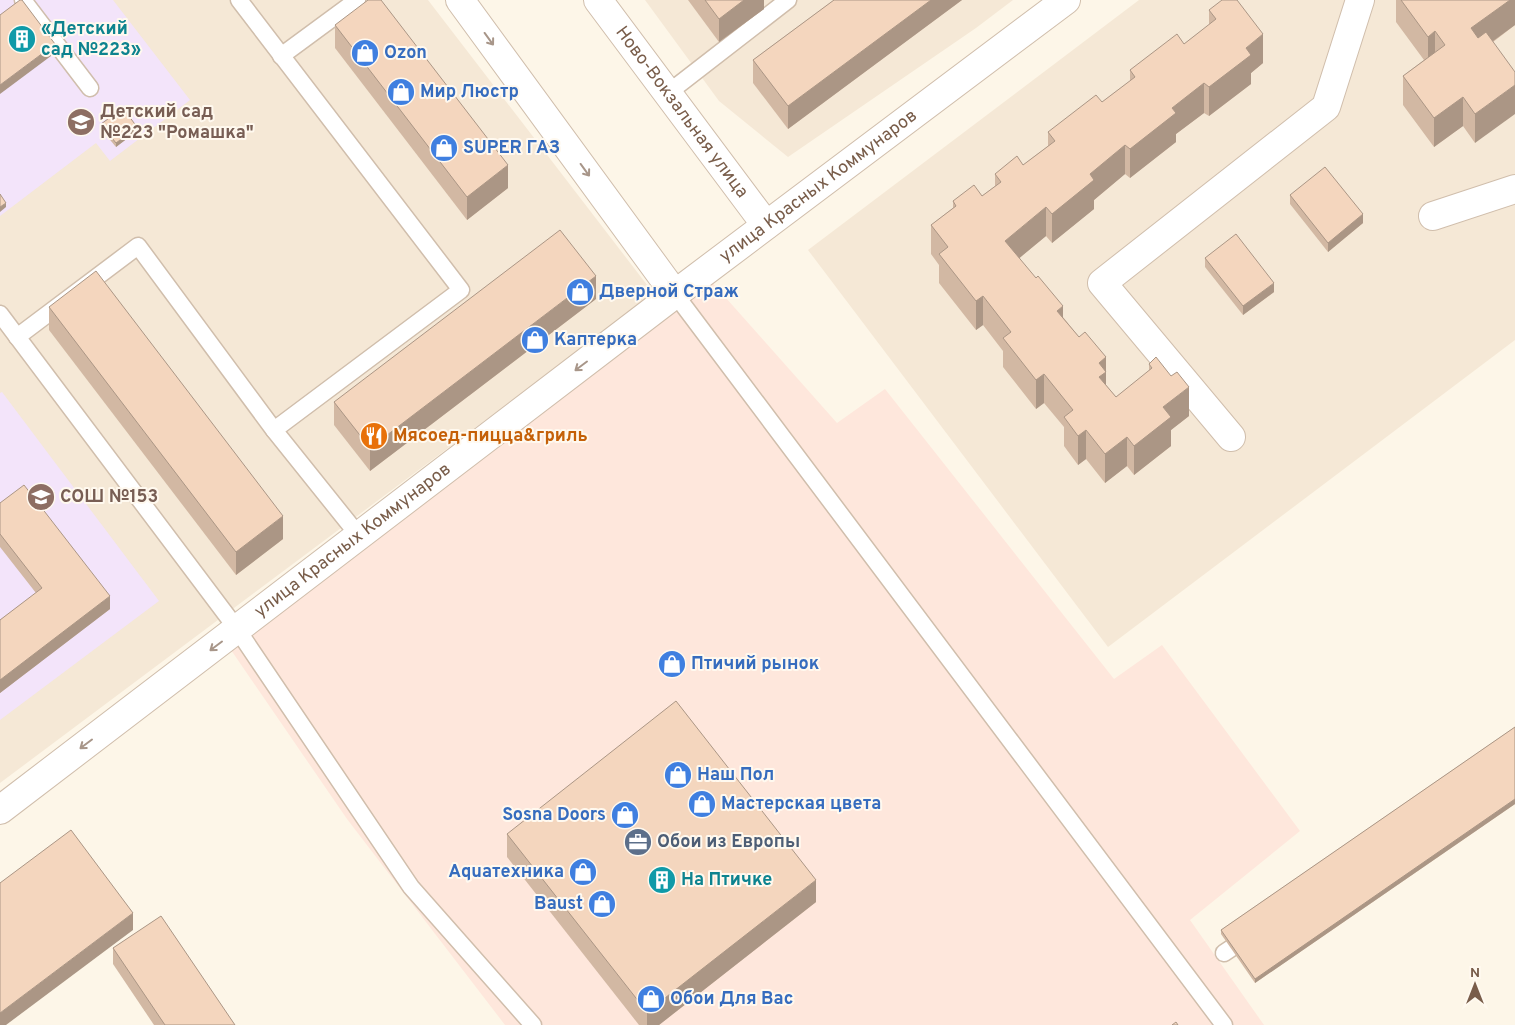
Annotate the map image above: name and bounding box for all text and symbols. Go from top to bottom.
place label: «Детский сад №223» [41,18,141,62]
street label: Ново-Вокзальная улица [610,22,753,203]
building icon: «Детский сад №223» [7,24,37,54]
one-way arrow [484,32,494,46]
shop icon: Ozon [350,38,380,68]
place label: Ozon [384,42,427,65]
shop icon: Мир Люстр [386,77,416,107]
place label: Мир Люстр [420,81,519,104]
place label: Детский сад №223 "Ромашка" [100,101,254,145]
street label: улица Красных Коммунаров [715,104,922,268]
school or university icon: Детский сад №223 "Ромашка" [66,107,96,137]
shop icon: SUPER ГАЗ [429,133,459,163]
place label: SUPER ГАЗ [463,137,560,160]
one-way arrow [580,163,590,177]
shop icon: Дверной Страж [565,277,595,307]
place label: Дверной Страж [599,281,739,304]
shop icon: Каптерка [520,325,550,355]
place label: Каптерка [554,329,637,352]
one-way arrow [574,361,588,371]
restaurant icon: Мясоед-пицца&гриль [359,421,389,451]
place label: Мясоед-пицца&гриль [393,425,588,448]
street label: улица Красных Коммунаров [250,458,456,623]
school or university icon: СОШ №153 [26,482,56,512]
place label: СОШ №153 [60,486,158,509]
one-way arrow [209,640,222,651]
shop icon: Птичий рынок [657,649,687,679]
place label: Птичий рынок [691,653,820,676]
one-way arrow [80,739,93,750]
shop icon: Наш Пол [663,760,693,790]
place label: Наш Пол [697,764,774,787]
shop icon: Мастерская цвета [687,789,717,819]
place label: Мастерская цвета [721,793,881,816]
shop icon: Sosna Doors [610,800,640,830]
place label: Sosna Doors [502,804,606,827]
office icon: Обои из Европы [623,827,653,857]
place label: Обои из Европы [657,831,800,854]
shop icon: Aquaтехника [568,857,598,887]
place label: Aquaтехника [448,861,564,884]
building icon: На Птичке [647,865,677,895]
place label: На Птичке [681,869,772,892]
shop icon: Baust [587,889,617,919]
place label: Baust [534,893,583,916]
north arrow [1450,960,1500,1010]
text: N [1470,965,1480,982]
shop icon: Обои Для Вас [636,984,666,1014]
place label: Обои Для Вас [670,988,793,1011]

